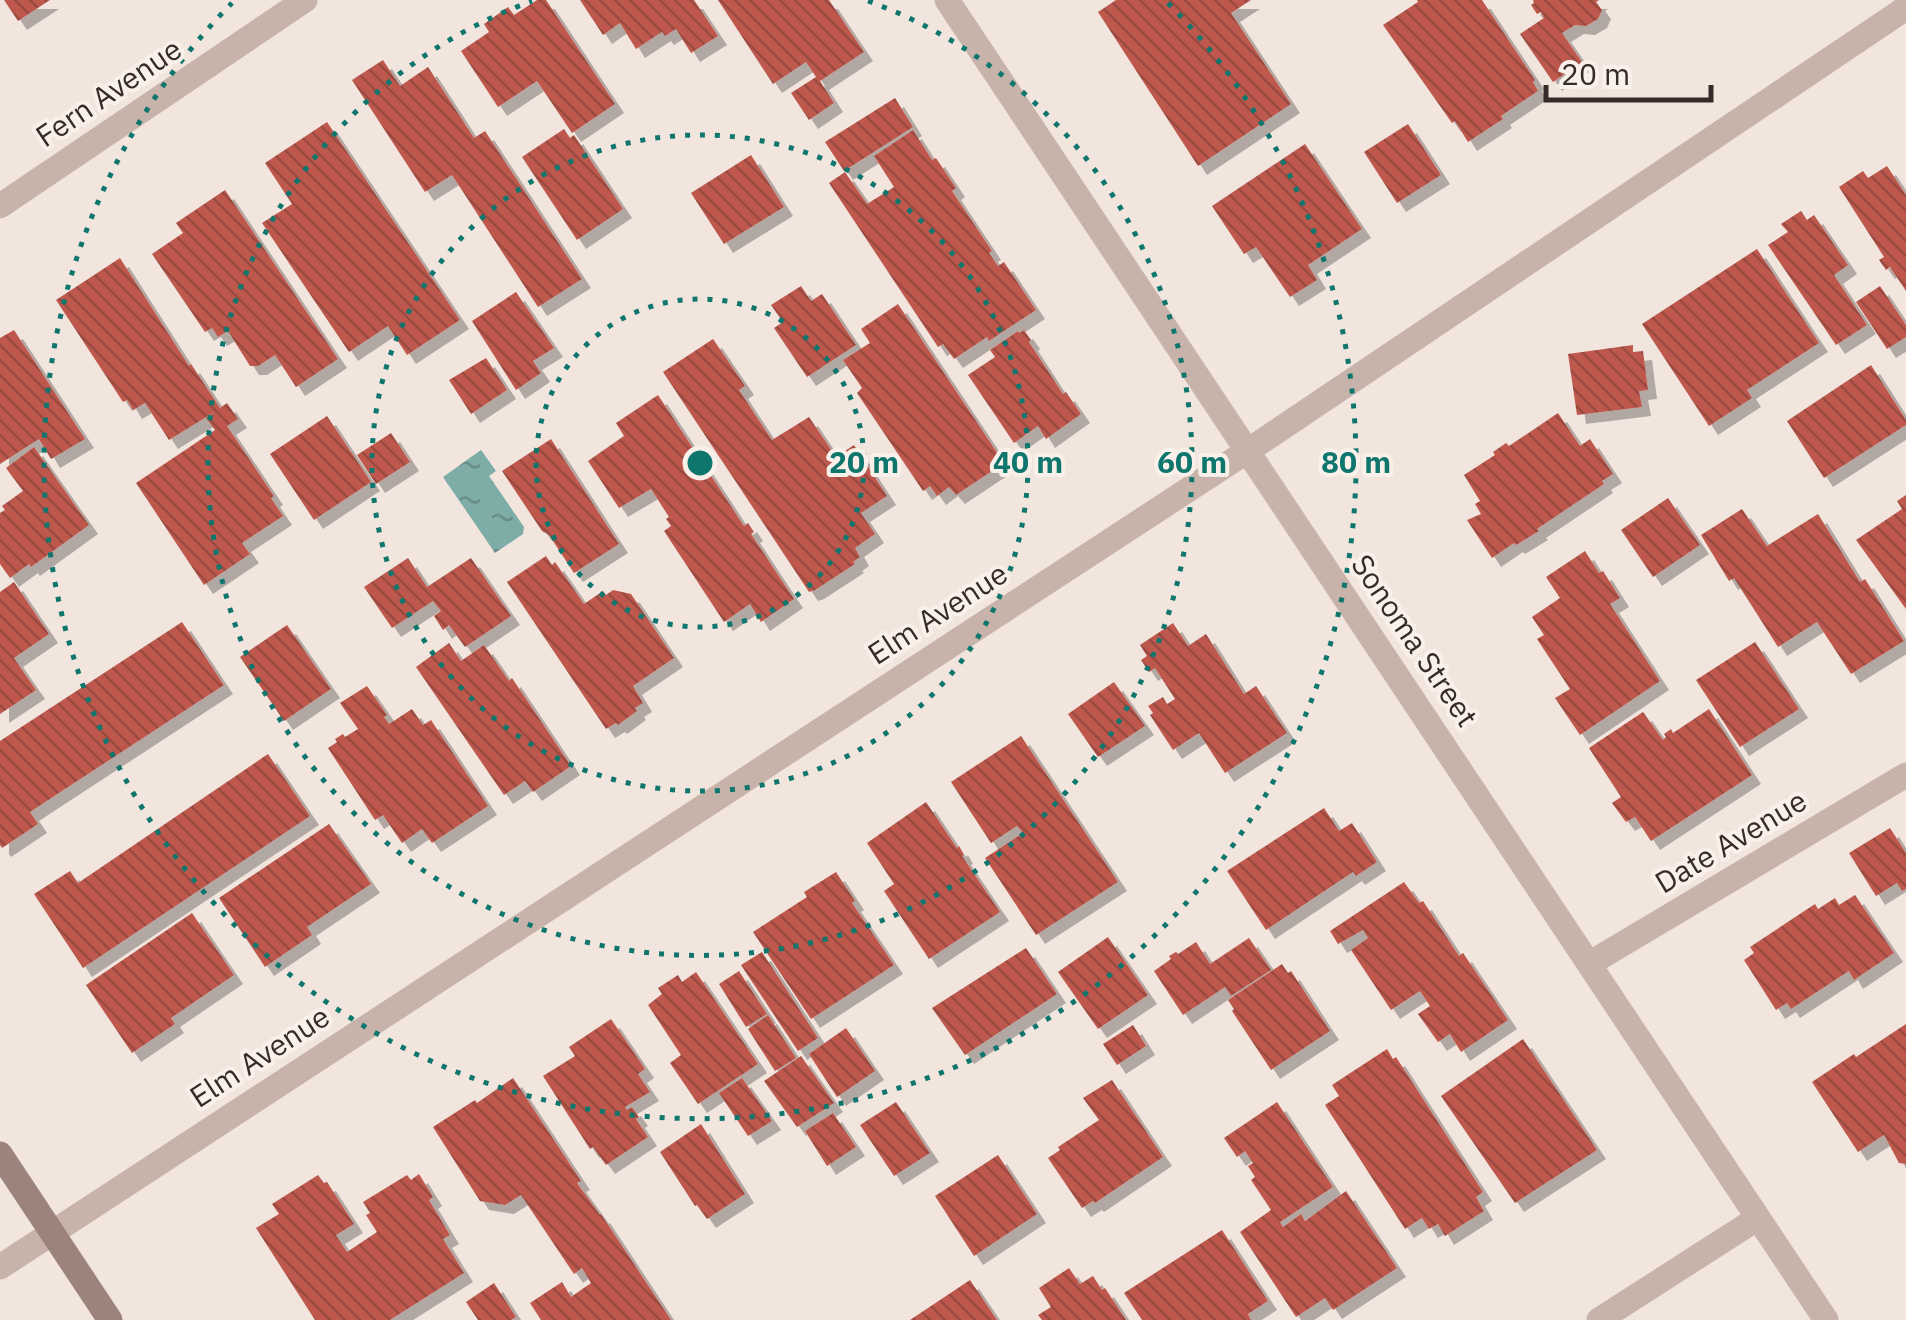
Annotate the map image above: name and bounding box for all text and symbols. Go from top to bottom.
street label: Fern Avenue [28,29,189,155]
scale bar [1546,40,1711,102]
text: 20 m [1561,54,1630,93]
text: 20 m [829,442,899,481]
text: 40 m [993,442,1063,481]
text: 60 m [1157,442,1227,481]
text: 80 m [1321,442,1391,481]
centre of rings [682,445,718,481]
street label: Sonoma Street [1343,546,1487,734]
street label: Elm Avenue [860,553,1015,672]
street label: Date Avenue [1647,780,1813,901]
street label: Elm Avenue [182,996,337,1115]

